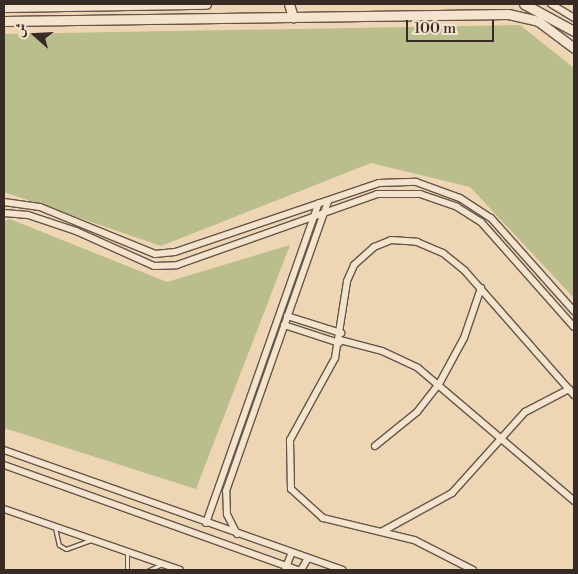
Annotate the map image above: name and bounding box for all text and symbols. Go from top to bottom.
north arrow [10,10,60,60]
scale bar [408,10,496,42]
text: 100 m [414,19,456,38]
text: ش [10,21,32,40]

